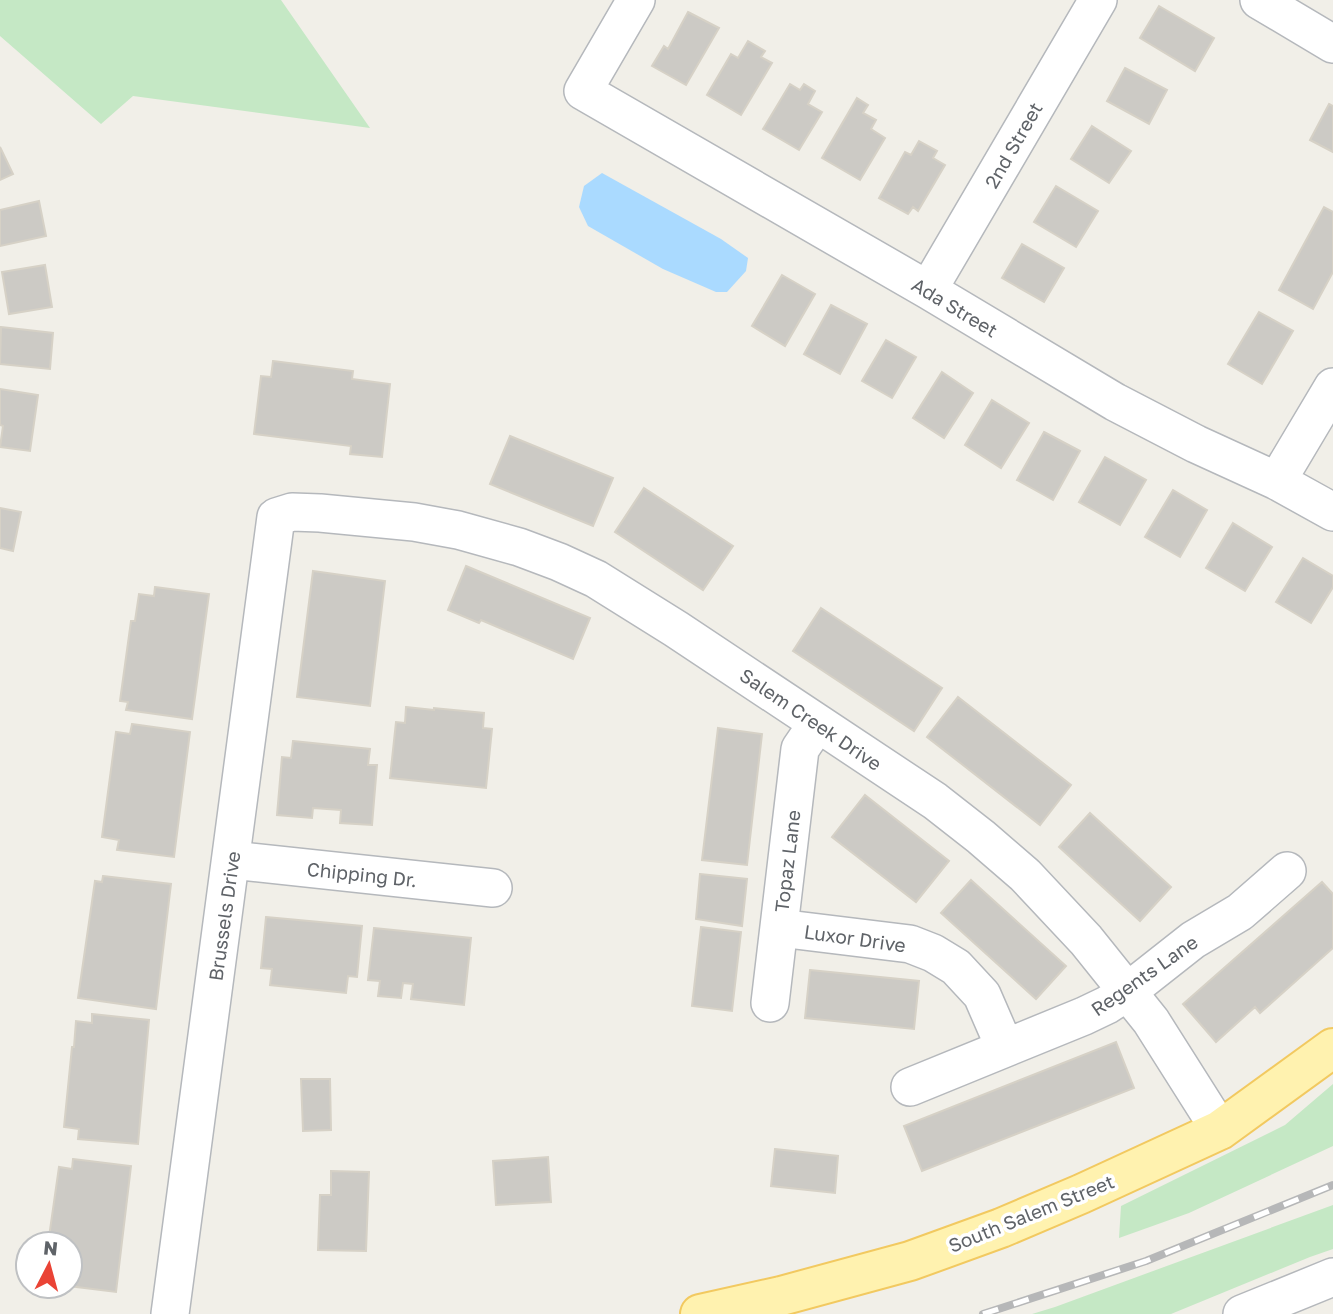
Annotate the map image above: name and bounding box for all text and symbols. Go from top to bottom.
street label: 2nd Street [979,98,1047,192]
street label: Ada Street [908,272,1002,342]
street label: Salem Creek Drive [736,663,886,775]
street label: Topaz Lane [769,809,805,913]
street label: Brussels Drive [204,850,244,982]
street label: Chipping Dr. [306,857,418,891]
street label: Luxor Drive [803,919,907,957]
street label: Regents Lane [1086,930,1202,1020]
street label: South Salem Street [945,1169,1117,1257]
north arrow [14,1230,84,1300]
text: N [42,1235,59,1260]

